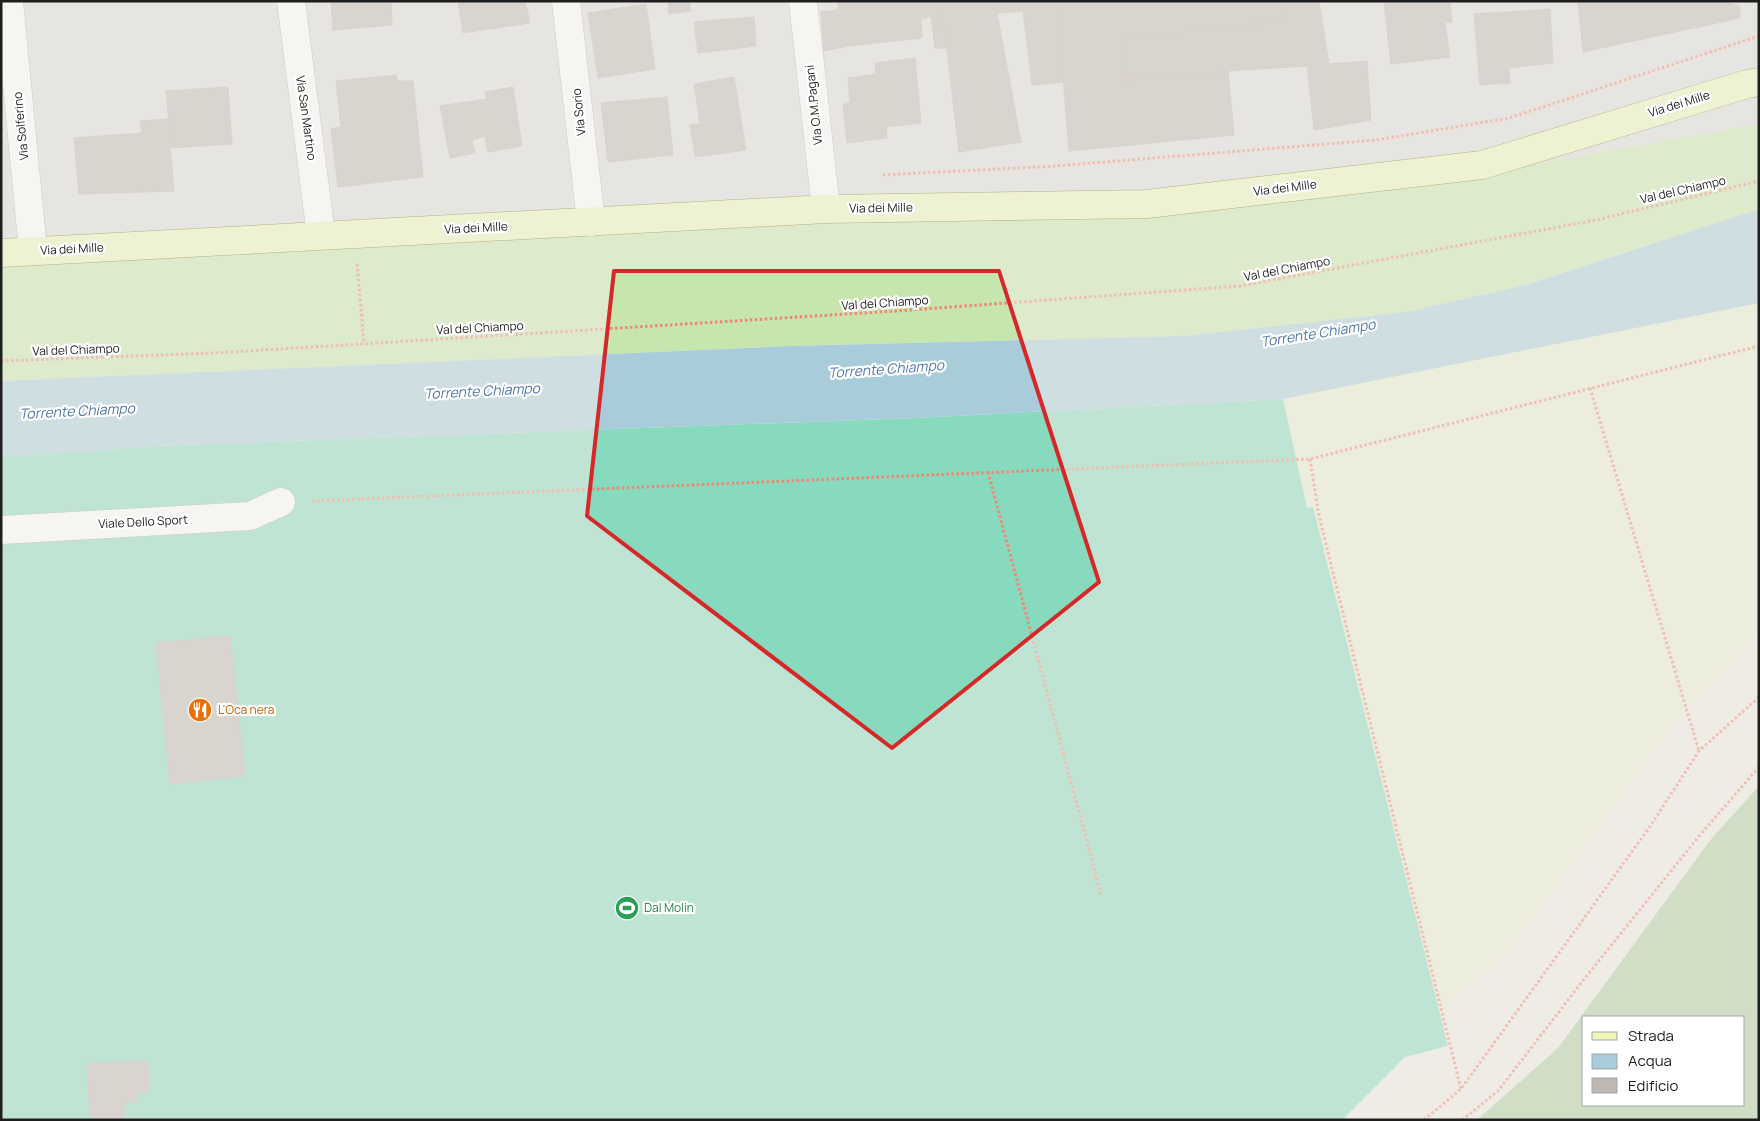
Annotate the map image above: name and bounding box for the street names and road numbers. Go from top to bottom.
street label: Via O.M.Pagani [801,64,826,146]
street label: Via San Martino [292,74,321,161]
street label: Via dei Mille [1646,86,1712,121]
street label: Via Sorio [568,87,589,137]
street label: Via Solferino [8,91,33,161]
street label: Val del Chiampo [1638,171,1727,208]
street label: Via dei Mille [1252,175,1318,200]
street label: Via dei Mille [849,198,913,217]
street label: Via dei Mille [444,217,508,238]
street label: Via dei Mille [40,238,104,259]
street label: Val del Chiampo [1242,252,1331,285]
street label: Val del Chiampo [841,291,929,314]
street label: Val del Chiampo [436,317,524,338]
street label: Val del Chiampo [32,339,120,360]
street label: Viale Dello Sport [98,511,188,532]

